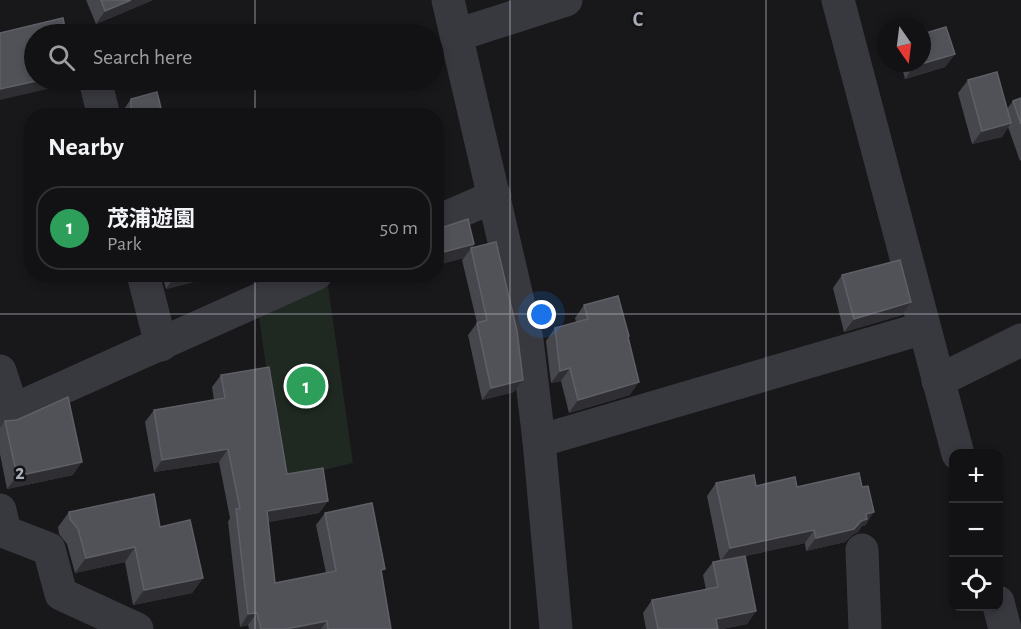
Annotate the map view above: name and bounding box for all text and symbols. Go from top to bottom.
text: C [633,10,644,30]
north arrow [877,18,931,72]
search box [24,24,444,90]
icon: search [45,41,78,74]
text: Search here [93,46,192,68]
text: Nearby [48,134,124,160]
text: 茂浦遊園 [107,208,195,230]
text: 1 [66,218,73,238]
text: 50 m [380,218,418,238]
text: Park [107,234,142,254]
your location [527,300,556,329]
pin: 1 [286,364,326,408]
map controls [949,449,1003,611]
button: + [949,449,1003,503]
text: 2 [15,463,25,483]
button: − [949,503,1003,557]
button: locate [949,557,1003,611]

